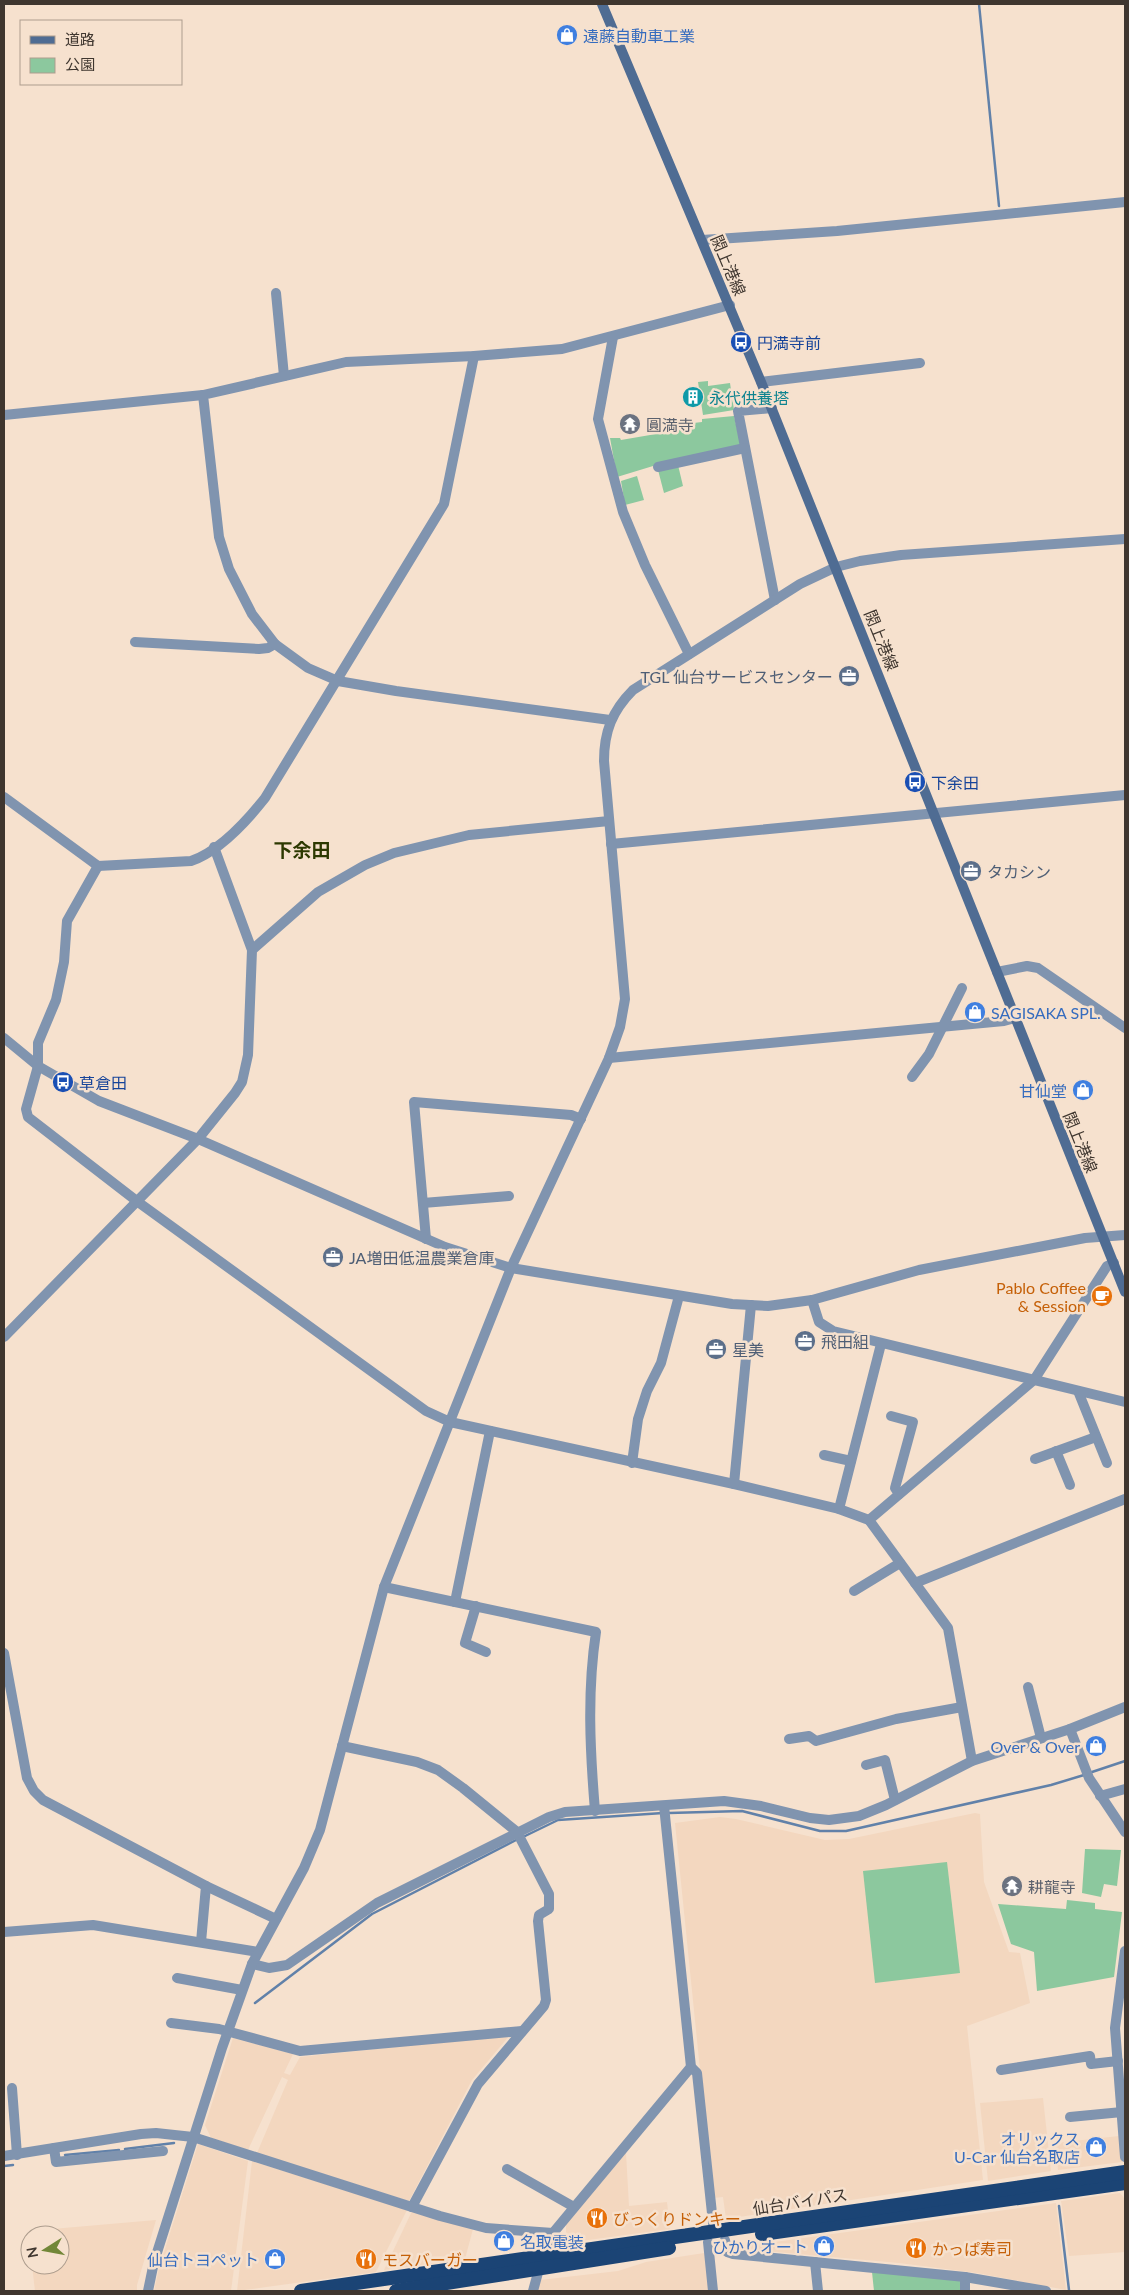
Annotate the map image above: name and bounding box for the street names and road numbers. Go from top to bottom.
street label: 閖上港線 [708,232,750,298]
street label: 閖上港線 [861,607,903,673]
street label: 閖上港線 [1060,1109,1102,1175]
street label: 仙台バイパス [751,2184,849,2218]

